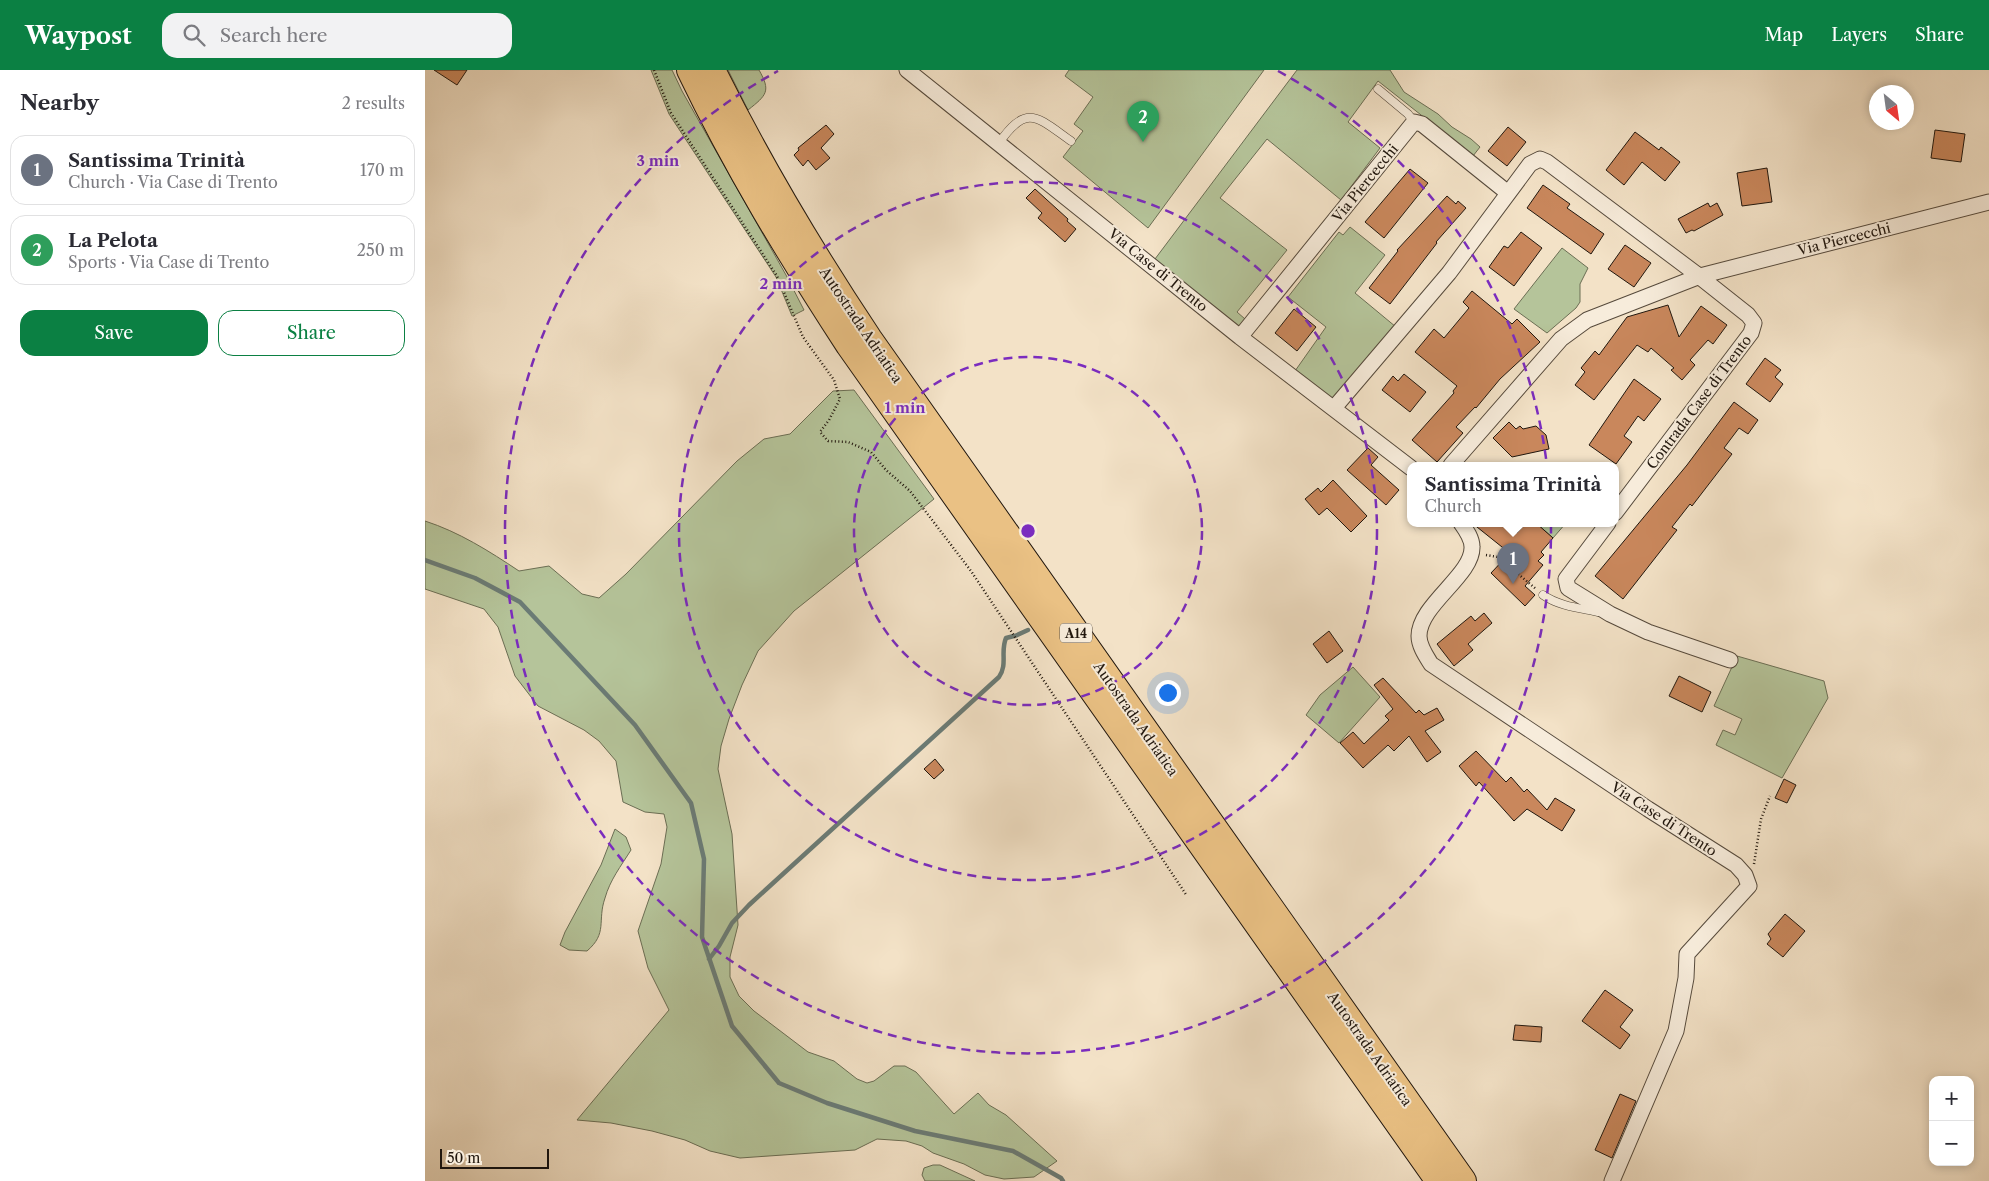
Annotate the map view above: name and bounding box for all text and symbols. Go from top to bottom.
search box [162,13,512,58]
text: Waypost [25,21,132,50]
icon: search [180,21,208,49]
text: Search here [220,24,327,47]
text: Map [1765,24,1803,46]
text: Layers [1831,24,1887,46]
text: Share [1915,24,1964,46]
north arrow [1869,85,1914,130]
text: Nearby [20,90,99,115]
text: 2 results [342,93,405,113]
pin: 2 [1127,101,1159,142]
street label: Via Piercecchi [1327,140,1402,226]
text: Santissima Trinità [68,149,245,172]
text: 3 min [637,151,680,170]
text: 1 [33,160,41,180]
text: 170 m [360,160,404,180]
text: Church · Via Case di Trento [68,172,278,192]
street label: Via Piercecchi [1795,219,1892,260]
street label: Via Case di Trento [1104,224,1211,316]
text: La Pelota [68,229,158,252]
text: 2 [32,240,42,260]
text: 250 m [357,240,404,260]
text: Sports · Via Case di Trento [68,252,269,272]
street label: Autostrada Adriatica [815,263,907,387]
text: 2 min [759,274,803,293]
button: Save [20,310,208,356]
button: Share [218,310,405,356]
street label: Contrada Case di Trento [1643,331,1755,473]
text: 1 min [884,398,926,417]
popup [1407,462,1619,527]
text: Santissima Trinità [1425,473,1601,496]
text: Church [1425,496,1482,516]
centre of rings [1019,522,1037,540]
pin: 1 [1497,543,1529,584]
road number: A14 [1060,624,1092,642]
street label: Autostrada Adriatica [1089,657,1183,780]
your location [1155,680,1181,706]
street label: Via Case di Trento [1607,777,1720,860]
street label: Autostrada Adriatica [1323,987,1417,1110]
map controls [1929,1076,1974,1166]
button: + [1929,1076,1974,1121]
button: − [1929,1121,1974,1166]
scale bar [440,1146,549,1169]
text: 50 m [447,1149,480,1167]

